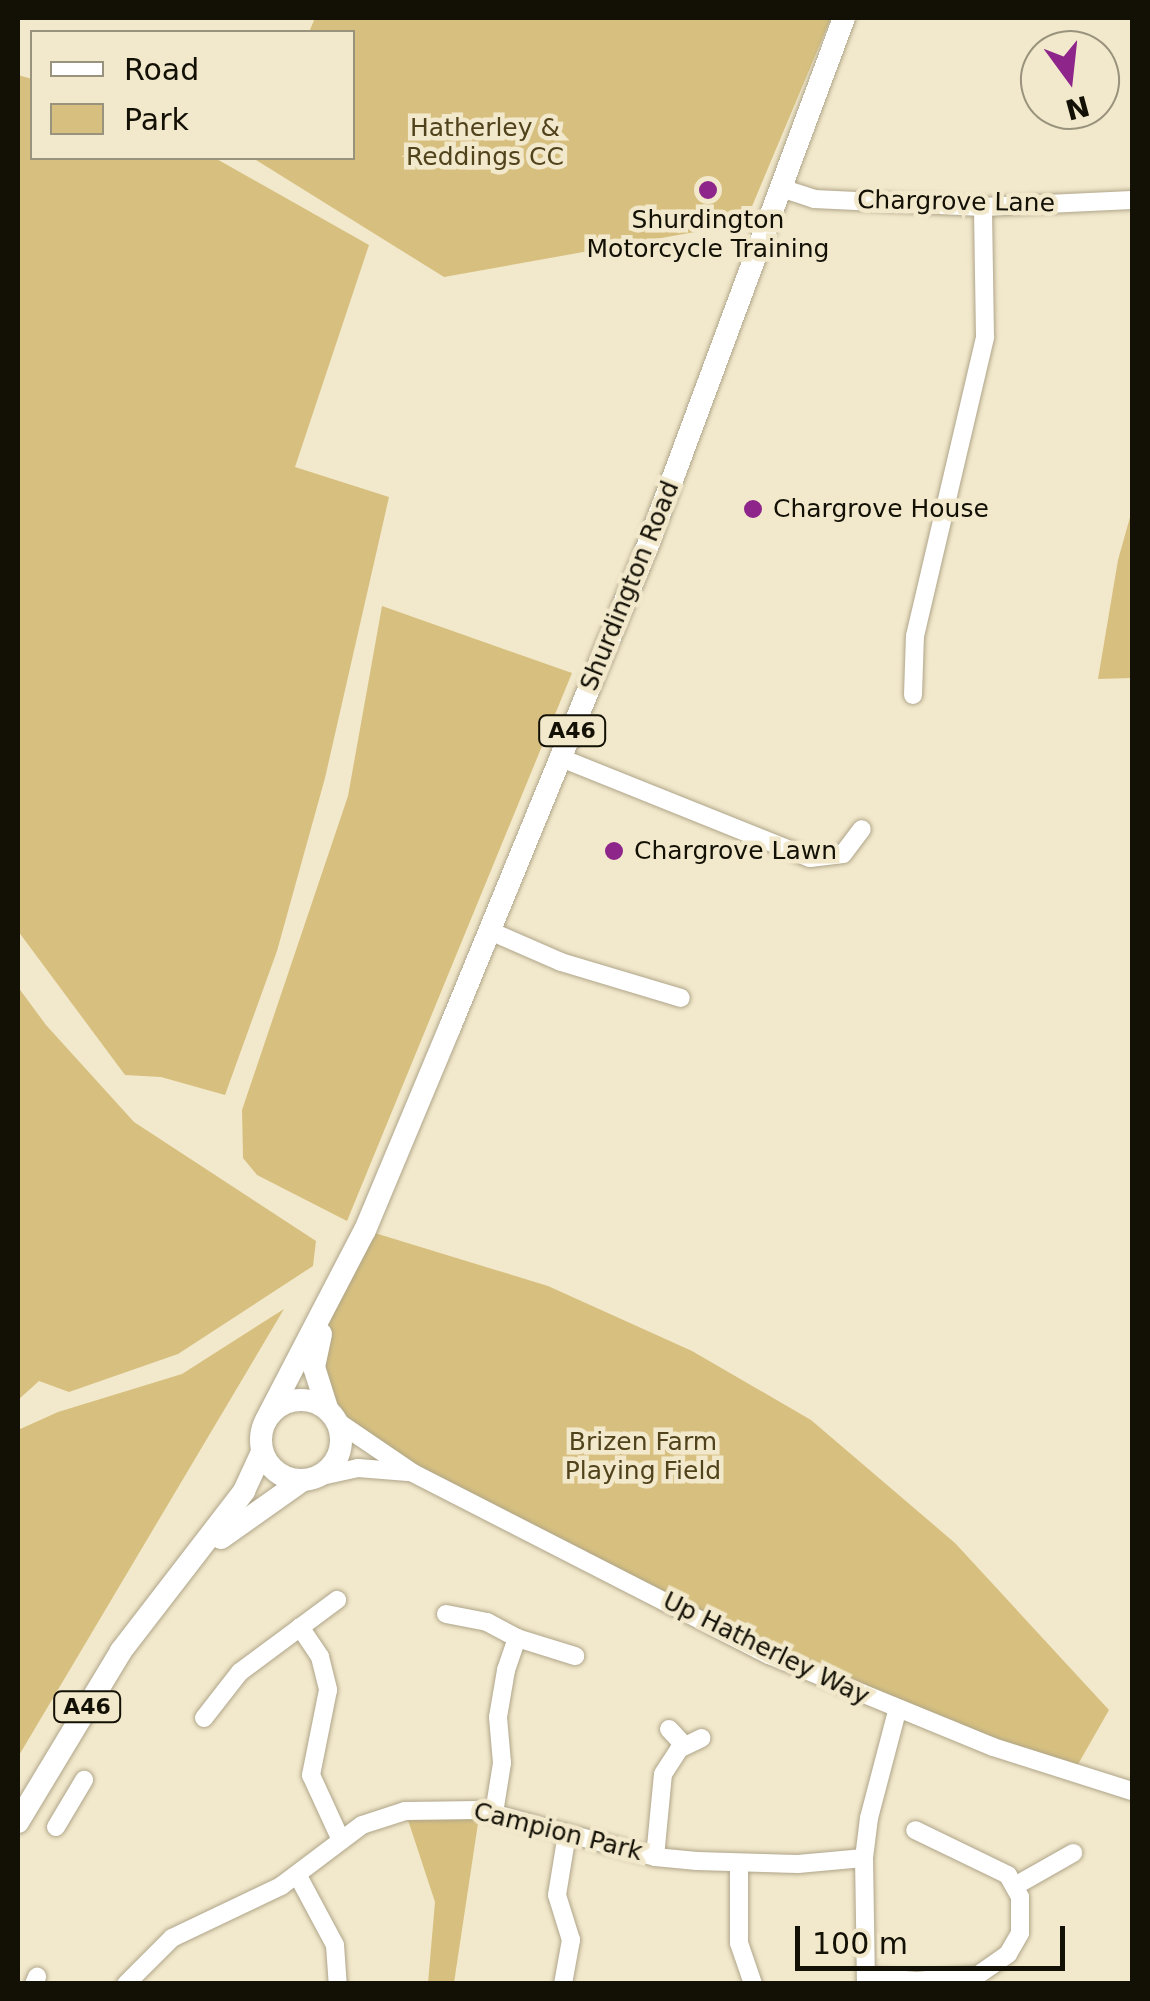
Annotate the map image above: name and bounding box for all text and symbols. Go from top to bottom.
legend [30,30,355,160]
north arrow [1020,30,1120,130]
text: Road [124,52,199,87]
text: N [1062,89,1093,126]
text: Park [124,102,189,137]
park label: Hatherley & Reddings CC [406,114,564,173]
marker: Shurdington Motorcycle Training [697,179,719,201]
street label: Chargrove Lane [857,185,1055,219]
place label: Shurdington Motorcycle Training [587,206,829,265]
street label: Shurdington Road [574,477,686,695]
place label: Chargrove House [773,494,989,524]
marker: Chargrove House [742,498,764,520]
road number: A46 [537,714,607,748]
place label: Chargrove Lawn [634,836,837,866]
marker: Chargrove Lawn [603,840,625,862]
park label: Brizen Farm Playing Field [565,1428,721,1487]
street label: Up Hatherley Way [658,1586,874,1712]
road number: A46 [52,1690,122,1724]
street label: Campion Park [470,1797,646,1867]
scale bar [800,1906,1070,1968]
text: 100 m [812,1926,908,1961]

